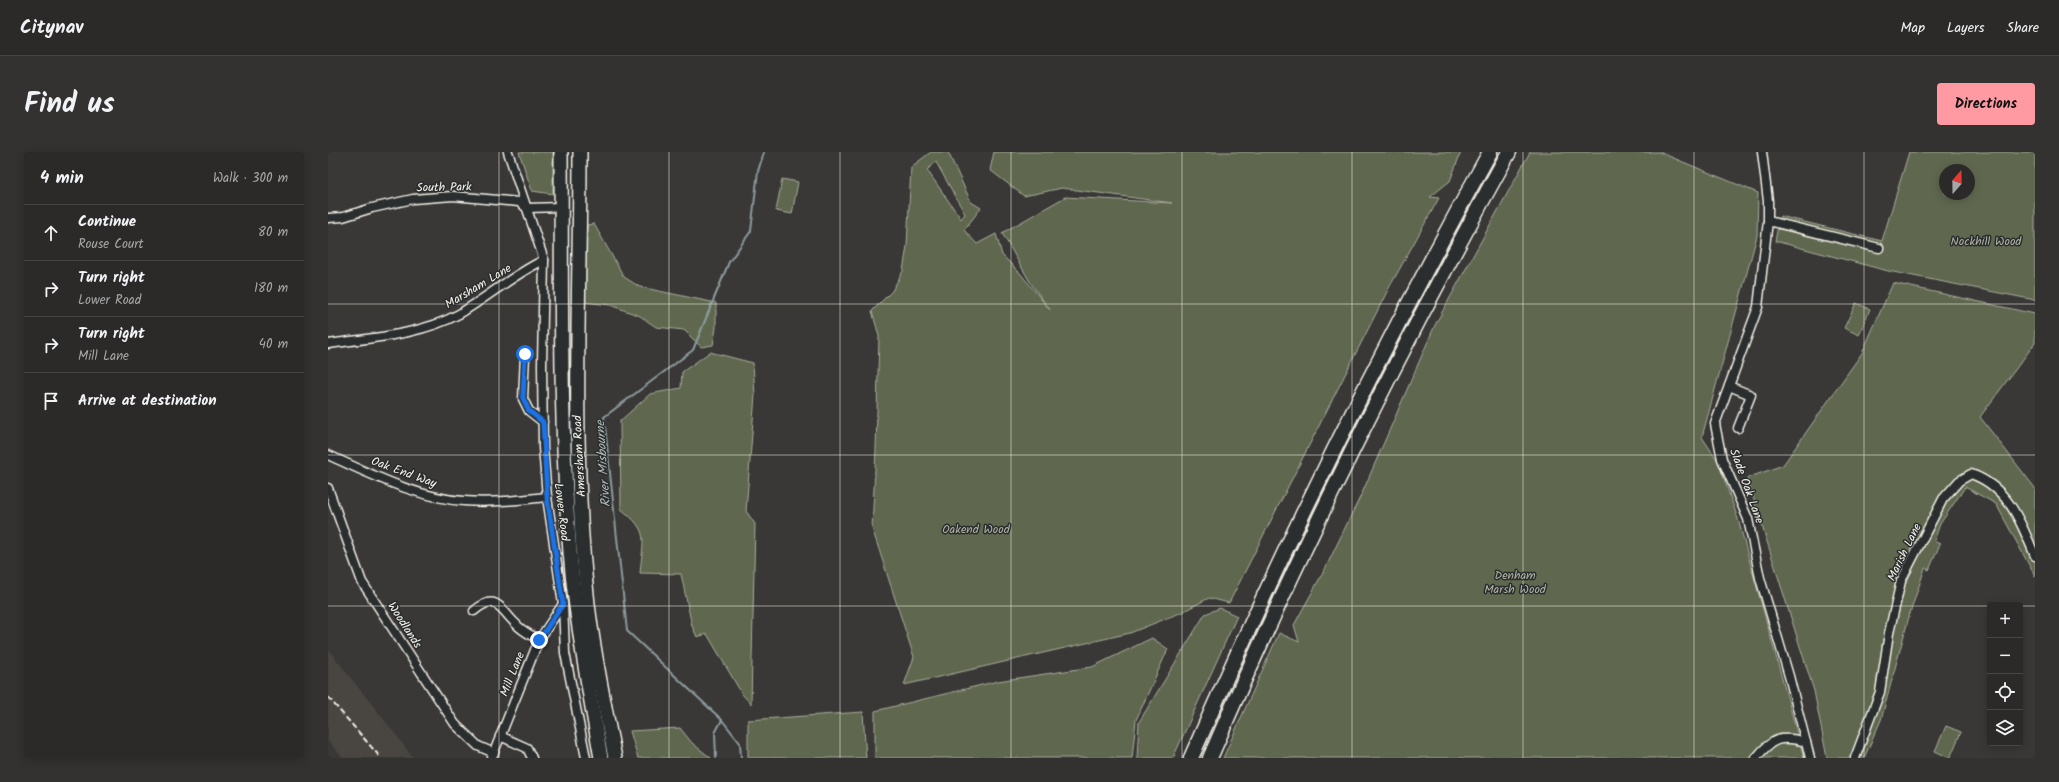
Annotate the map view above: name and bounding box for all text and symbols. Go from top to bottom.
text: Citynav [20,13,83,43]
text: Map [1901,17,1925,39]
text: Layers [1947,17,1985,39]
text: Share [2007,17,2039,39]
text: Find us [24,82,115,127]
button: Directions [1937,83,2035,125]
north arrow [1939,164,1975,200]
text: 4 min [40,165,84,192]
text: Walk · 300 m [213,168,288,189]
street label: South Park [416,178,472,197]
text: Continue [78,210,136,234]
icon: ahead [40,222,62,244]
text: 80 m [258,222,288,243]
park label: Nockhill Wood [1951,232,2022,251]
text: Rouse Court [78,234,144,255]
street label: Marsham Lane [441,259,516,314]
text: Turn right [78,266,145,290]
icon: right [40,278,62,300]
text: 180 m [254,278,288,299]
text: Lower Road [78,290,141,311]
text: Turn right [78,322,145,346]
icon: right [40,334,62,356]
text: 40 m [259,334,288,355]
route start [516,345,534,363]
text: Mill Lane [78,346,129,367]
text: Arrive at destination [78,389,217,413]
icon: arrive [40,390,62,412]
street label: Amersham Road [568,414,591,497]
water label: River Misbourne [590,419,617,508]
street label: Slade Oak Lane [1724,446,1769,527]
street label: Oak End Way [368,452,440,493]
street label: Lower Road [549,482,575,543]
park label: Oakend Wood [942,520,1011,539]
street label: Marish Lane [1882,520,1927,584]
park label: Denham Marsh Wood [1484,566,1547,599]
street label: Woodlands [382,598,427,652]
map controls [1987,602,2023,746]
button: + [1987,602,2023,638]
route end [530,631,548,649]
button: − [1987,638,2023,674]
street label: Mill Lane [495,648,530,700]
button: locate [1987,674,2023,710]
button: layers [1987,710,2023,746]

